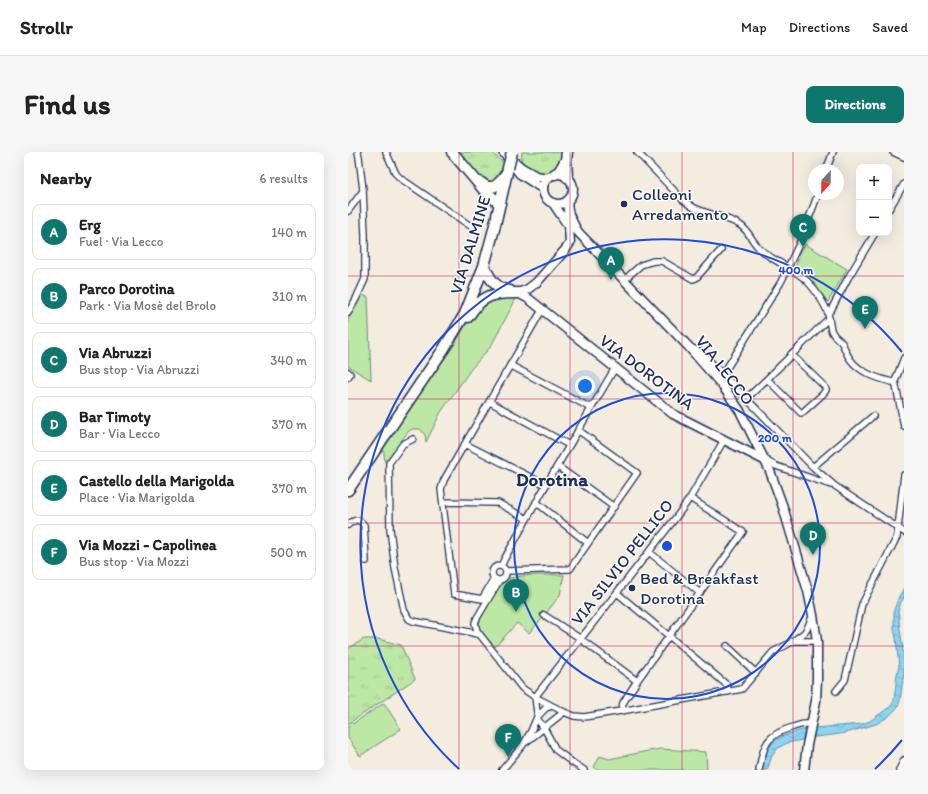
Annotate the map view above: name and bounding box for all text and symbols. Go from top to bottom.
text: Strollr [20,16,73,39]
text: Map [741,19,767,36]
text: Directions [789,19,850,36]
text: Saved [872,19,908,36]
button: Directions [806,86,904,123]
text: Find us [24,87,111,121]
north arrow [808,164,844,200]
map controls [856,164,892,236]
button: + [856,164,892,200]
text: Nearby [40,168,92,188]
text: 6 results [260,171,308,186]
place label: Colleoni Arredamento [632,184,728,224]
street label: VIA DALMINE [446,193,494,297]
marker: Colleoni Arredamento [619,199,629,209]
button: − [856,200,892,236]
pin: C [790,214,816,247]
text: Erg [79,216,101,234]
text: A [50,225,58,240]
text: 140 m [271,225,307,240]
text: Fuel · Via Lecco [79,234,163,249]
pin: A [598,247,624,280]
text: 400 m [779,263,814,277]
text: Parco Dorotina [79,280,175,298]
text: B [50,289,58,304]
text: 310 m [272,289,307,304]
pin: E [852,296,878,329]
text: Park · Via Mosè del Brolo [79,298,216,313]
street label: VIA DOROTINA [596,330,698,414]
street label: VIA LECCO [691,331,759,409]
text: Via Abruzzi [79,344,152,362]
text: C [50,353,58,368]
text: 340 m [270,353,307,368]
text: Bus stop · Via Abruzzi [79,362,199,377]
your location [575,376,595,396]
text: Bar Timoty [79,408,150,426]
text: D [50,417,58,432]
text: 370 m [272,417,307,432]
text: Bar · Via Lecco [79,426,160,441]
text: 200 m [758,431,793,445]
district label: Dorotina [516,468,589,491]
text: Castello della Marigolda [79,472,234,490]
text: E [50,481,58,496]
text: 370 m [272,481,307,496]
text: Place · Via Marigolda [79,490,195,505]
street label: VIA SILVIO PELLICO [567,495,677,629]
pin: D [800,522,826,555]
text: Via Mozzi - Capolinea [79,536,217,554]
centre of rings [660,539,674,553]
text: F [51,545,57,560]
text: 500 m [270,545,307,560]
text: Bus stop · Via Mozzi [79,554,189,569]
place label: Bed & Breakfast Dorotina [640,568,759,608]
pin: B [503,579,529,612]
marker: Bed & Breakfast Dorotina [627,583,637,593]
pin: F [495,724,521,757]

